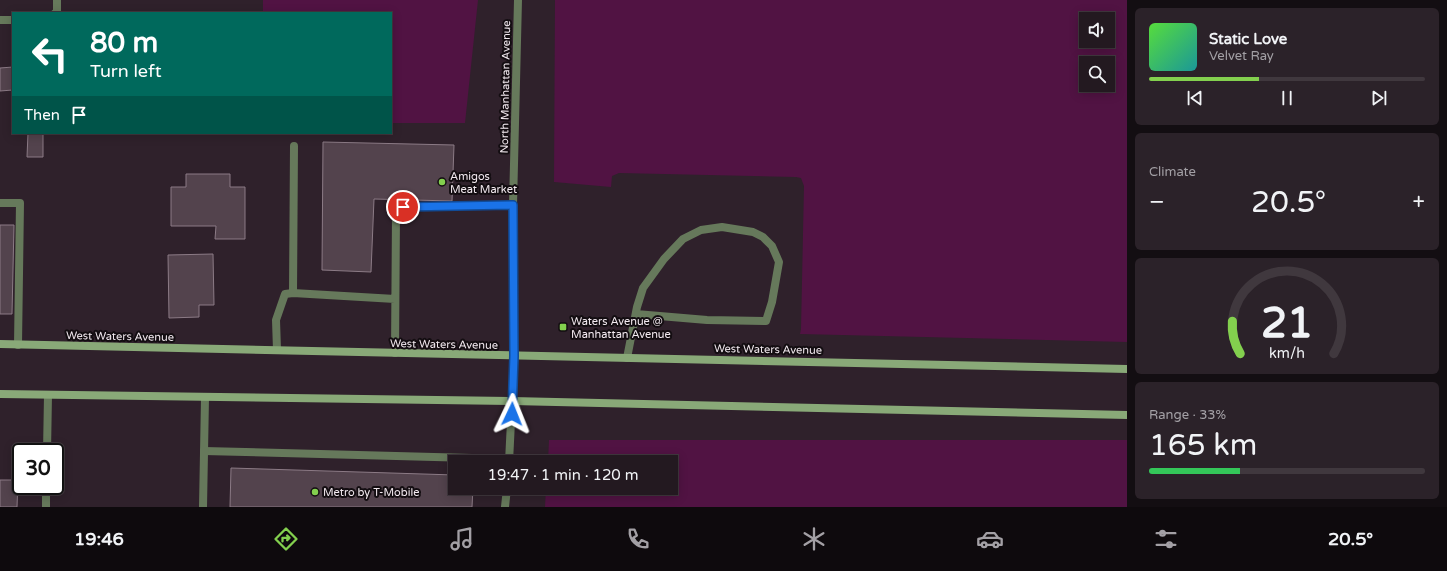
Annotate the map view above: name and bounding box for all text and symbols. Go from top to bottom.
map controls [1079,12,1115,92]
button: sound [1079,12,1115,48]
street label: North Manhattan Avenue [498,20,513,154]
text: 80 m [90,26,158,60]
icon: left [24,28,76,80]
text: Static Love [1209,30,1287,48]
text: Velvet Ray [1209,48,1274,64]
button: search [1079,56,1115,92]
text: Turn left [90,60,162,82]
icon: previous [1184,87,1206,109]
icon: pause [1276,87,1298,109]
icon: next [1368,87,1390,109]
icon: arrive [68,104,90,126]
text: Then [24,106,60,124]
text: Climate [1149,164,1196,180]
place label: Amigos Meat Market [450,170,517,196]
marker: Amigos Meat Market [437,177,447,187]
text: 20.5° [1251,184,1326,221]
text: − [1149,189,1165,215]
text: + [1413,189,1425,215]
pin [386,190,420,224]
icon: arrive [392,196,414,218]
text: 21 [1261,299,1313,349]
place label: Waters Avenue @ Manhattan Avenue [571,315,671,341]
marker: Waters Avenue @ Manhattan Avenue [558,322,568,332]
street label: West Waters Avenue [66,329,174,344]
street label: West Waters Avenue [390,337,498,352]
street label: West Waters Avenue [714,342,822,357]
text: km/h [1269,344,1305,361]
position arrow [491,393,533,435]
text: Range · 33% [1149,407,1226,423]
text: 165 km [1149,427,1257,464]
speed limit sign: 30 [12,443,64,495]
text: 19:47 · 1 min · 120 m [488,466,638,484]
place label: Metro by T-Mobile [323,486,419,499]
marker: Metro by T-Mobile [310,487,320,497]
icon: directions [272,525,300,553]
icon: music [448,525,476,553]
icon: phone [624,525,652,553]
icon: climate [800,525,828,553]
icon: car [976,525,1004,553]
icon: filters [1152,525,1180,553]
text: 19:46 [74,528,124,550]
text: 20.5° [1328,528,1373,550]

